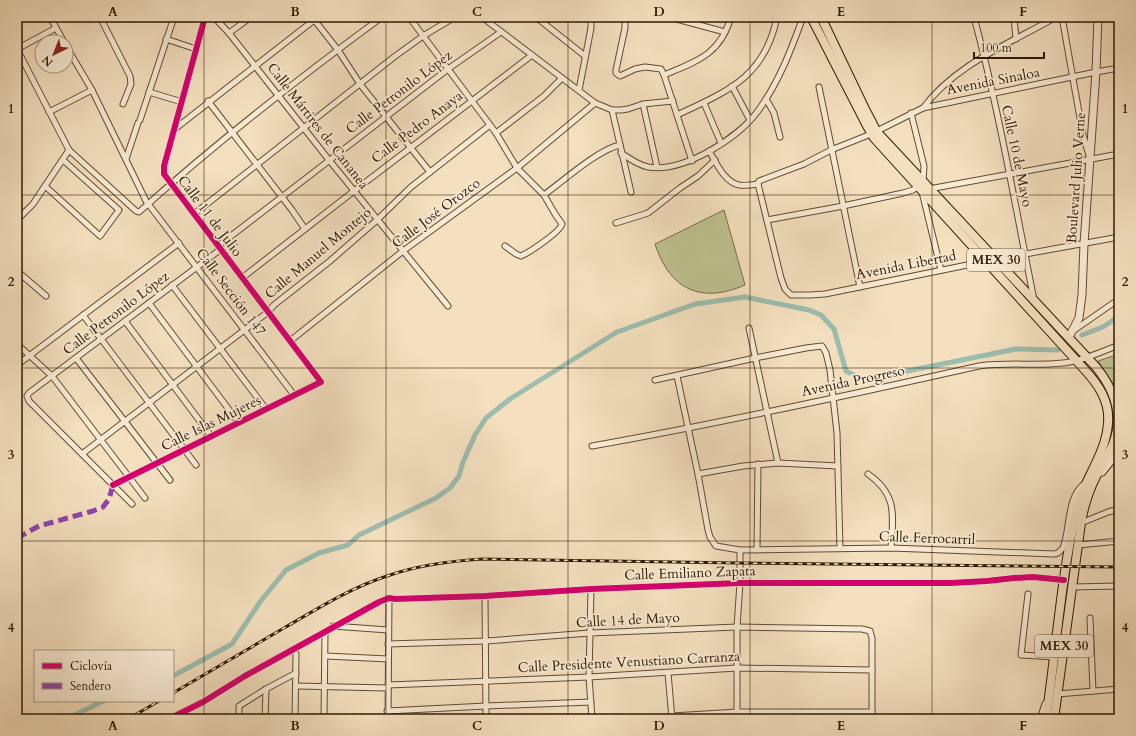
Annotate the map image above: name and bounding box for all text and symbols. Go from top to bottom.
text: A [108,3,118,21]
text: B [290,3,300,21]
text: C [472,3,482,21]
text: D [653,3,665,21]
text: E [837,3,845,21]
text: F [1019,3,1027,21]
north arrow [34,34,74,74]
scale bar [974,34,1044,60]
text: 100 m [980,40,1013,56]
street label: Calle Petronilo López [342,45,457,138]
text: N [39,52,56,70]
street label: Calle Mártires de Cananea [263,59,373,193]
street label: Avenida Sinaloa [945,63,1041,99]
street label: Calle Pedro Anaya [367,86,467,168]
text: 1 [8,100,14,118]
text: 1 [1122,100,1128,118]
street label: Calle 10 de Mayo [997,103,1037,209]
street label: Boulevard Julio Verne [1062,112,1090,244]
street label: Calle 11 de Julio [173,171,247,261]
street label: Calle José Orozco [388,173,484,253]
street label: Calle Manuel Montejo [261,203,376,303]
street label: Calle Sección 147 [192,244,270,340]
street label: Avenida Libertad [854,246,958,284]
road number: MEX 30 [967,249,1025,271]
street label: Calle Petronilo López [59,266,174,359]
text: 2 [8,273,15,291]
text: 2 [1122,273,1129,291]
street label: Avenida Progreso [800,361,907,401]
street label: Calle Islas Mujeres [158,390,264,455]
text: 3 [8,446,15,464]
text: 3 [1122,446,1129,464]
street label: Calle Ferrocarril [879,527,976,549]
street label: Calle Emiliano Zapata [624,561,756,585]
street label: Calle 14 de Mayo [576,608,681,632]
text: 4 [8,619,15,637]
text: 4 [1122,619,1129,637]
road number: MEX 30 [1035,635,1093,657]
street label: Calle Presidente Venustiano Carranza [517,647,741,677]
legend [34,650,174,702]
text: Ciclovía [70,658,113,674]
text: Sendero [70,678,111,694]
text: A [108,717,118,735]
text: B [290,717,300,735]
text: C [472,717,482,735]
text: D [653,717,665,735]
text: E [837,717,845,735]
text: F [1019,717,1027,735]

